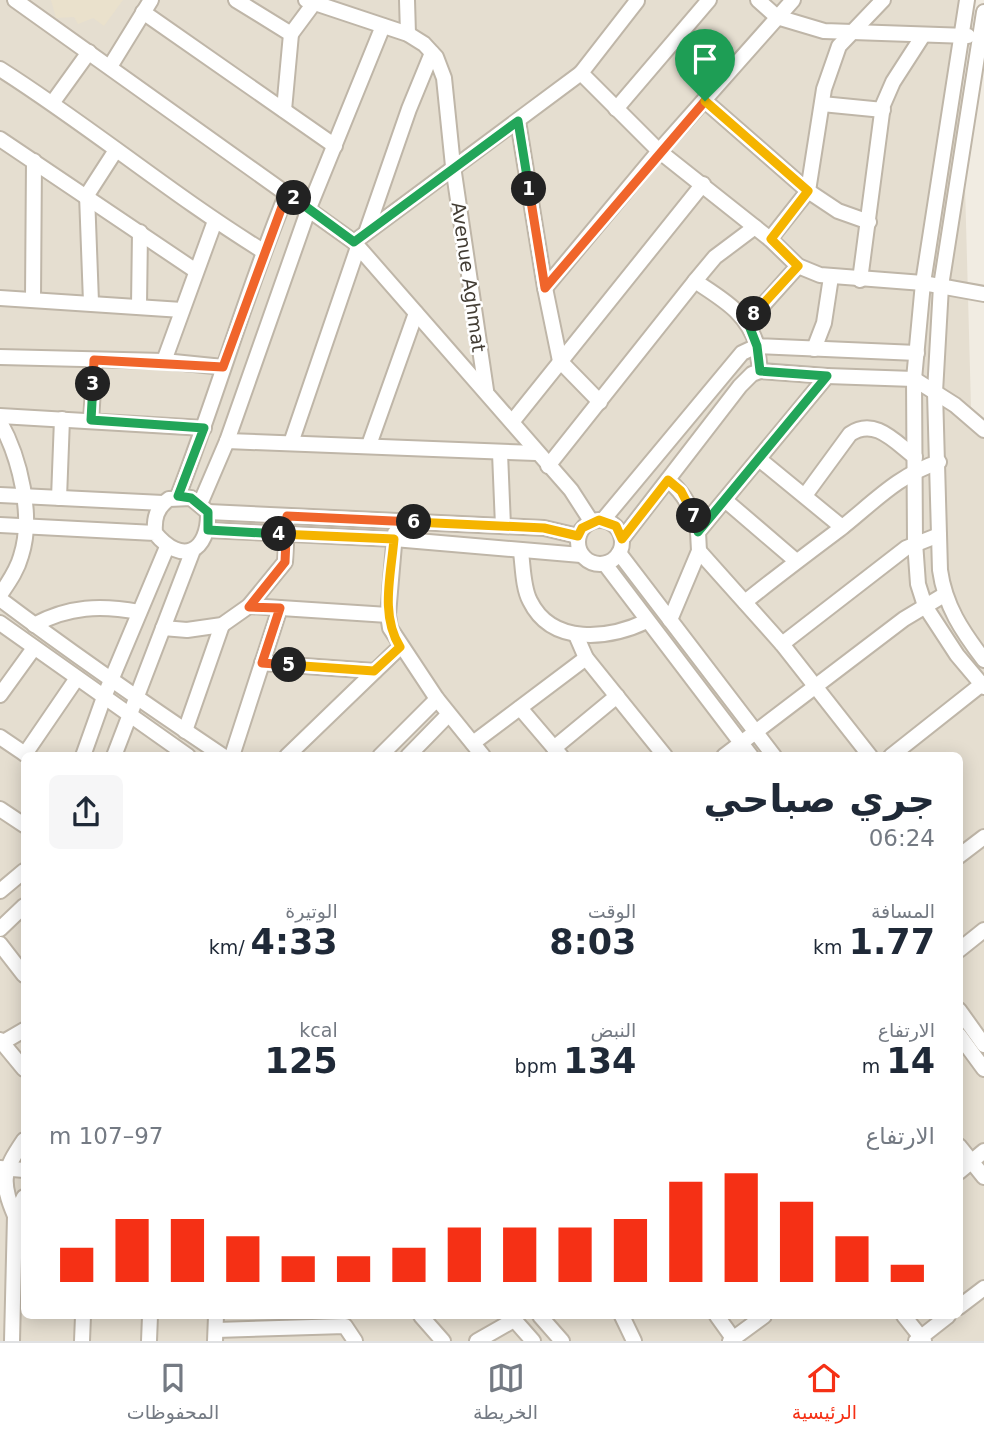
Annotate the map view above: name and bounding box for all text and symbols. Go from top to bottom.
pin [675,29,735,101]
icon: arrive [686,40,724,78]
pin: 1 [512,172,546,206]
text: 1 [522,177,535,199]
pin: 2 [276,180,312,216]
text: 2 [287,186,300,208]
street label: Avenue Aghmat [448,201,490,353]
pin: 8 [736,296,772,332]
text: 8 [747,302,760,324]
pin: 3 [76,366,110,402]
text: 3 [86,372,99,394]
pin: 7 [676,498,712,534]
pin: 6 [396,504,432,540]
text: 7 [687,504,700,526]
text: 6 [407,510,420,532]
pin: 4 [262,516,296,552]
text: 4 [272,522,285,544]
pin: 5 [272,648,306,682]
text: 5 [282,653,295,675]
button: share [49,775,123,849]
text: جري صباحي [704,777,935,821]
text: 06:24 [869,825,935,851]
text: الوتيرة [285,900,338,922]
text: الوقت [588,900,636,922]
text: المسافة [871,900,935,922]
text: 4:33 [251,922,338,962]
text: 8:03 [549,922,636,962]
text: 1.77 [849,922,935,962]
text: /km [209,936,251,958]
text: km [813,936,849,958]
text: kcal [299,1019,338,1041]
text: النبض [591,1019,636,1041]
text: الارتفاع [878,1019,935,1041]
text: 125 [265,1041,338,1081]
text: 134 [563,1041,636,1081]
text: 14 [886,1041,935,1081]
text: bpm [515,1055,563,1077]
text: m [862,1055,886,1077]
text: 97–107 m [49,1123,163,1149]
text: الارتفاع [866,1123,935,1149]
tab: المحفوظات [127,1359,219,1423]
tab: الخريطة [473,1359,538,1423]
tab: الرئيسية [792,1359,857,1423]

